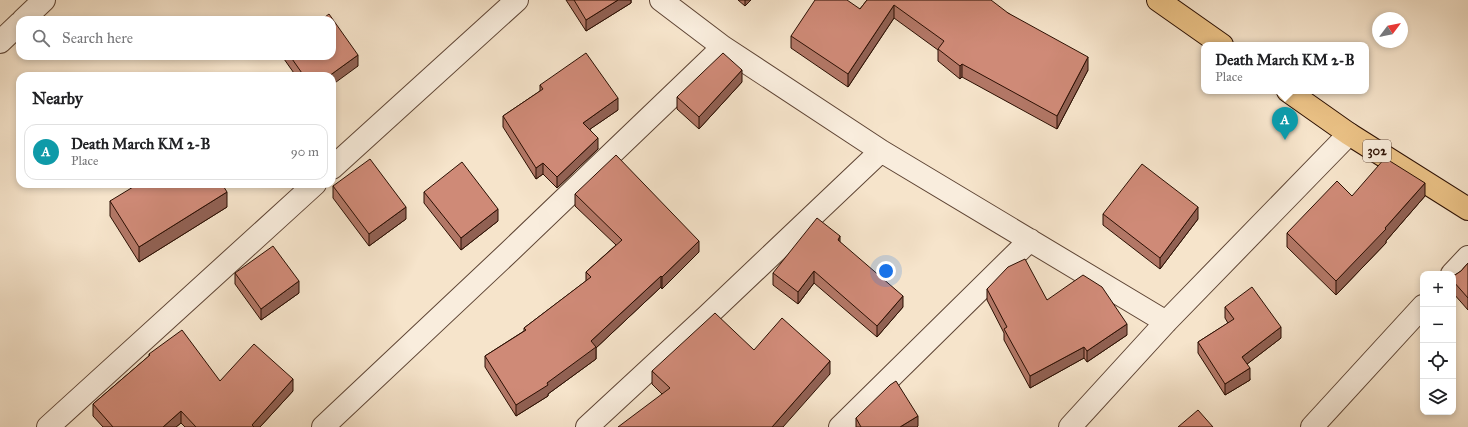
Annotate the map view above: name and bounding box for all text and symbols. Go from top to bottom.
north arrow [1372,12,1408,48]
search box [16,16,336,60]
icon: search [30,27,52,49]
text: Search here [62,29,133,47]
popup [1201,42,1369,94]
text: Death March KM 2-B [1215,51,1355,69]
text: Place [1215,69,1243,85]
text: Nearby [32,88,83,109]
pin: A [1272,107,1298,140]
text: Death March KM 2-B [71,135,210,153]
road number: 302 [1363,140,1391,162]
text: A [42,144,50,160]
text: 90 m [291,144,319,160]
text: Place [71,153,98,169]
your location [876,261,896,281]
map controls [1420,271,1456,415]
button: + [1420,271,1456,307]
button: − [1420,307,1456,343]
button: locate [1420,343,1456,379]
button: layers [1420,379,1456,415]

